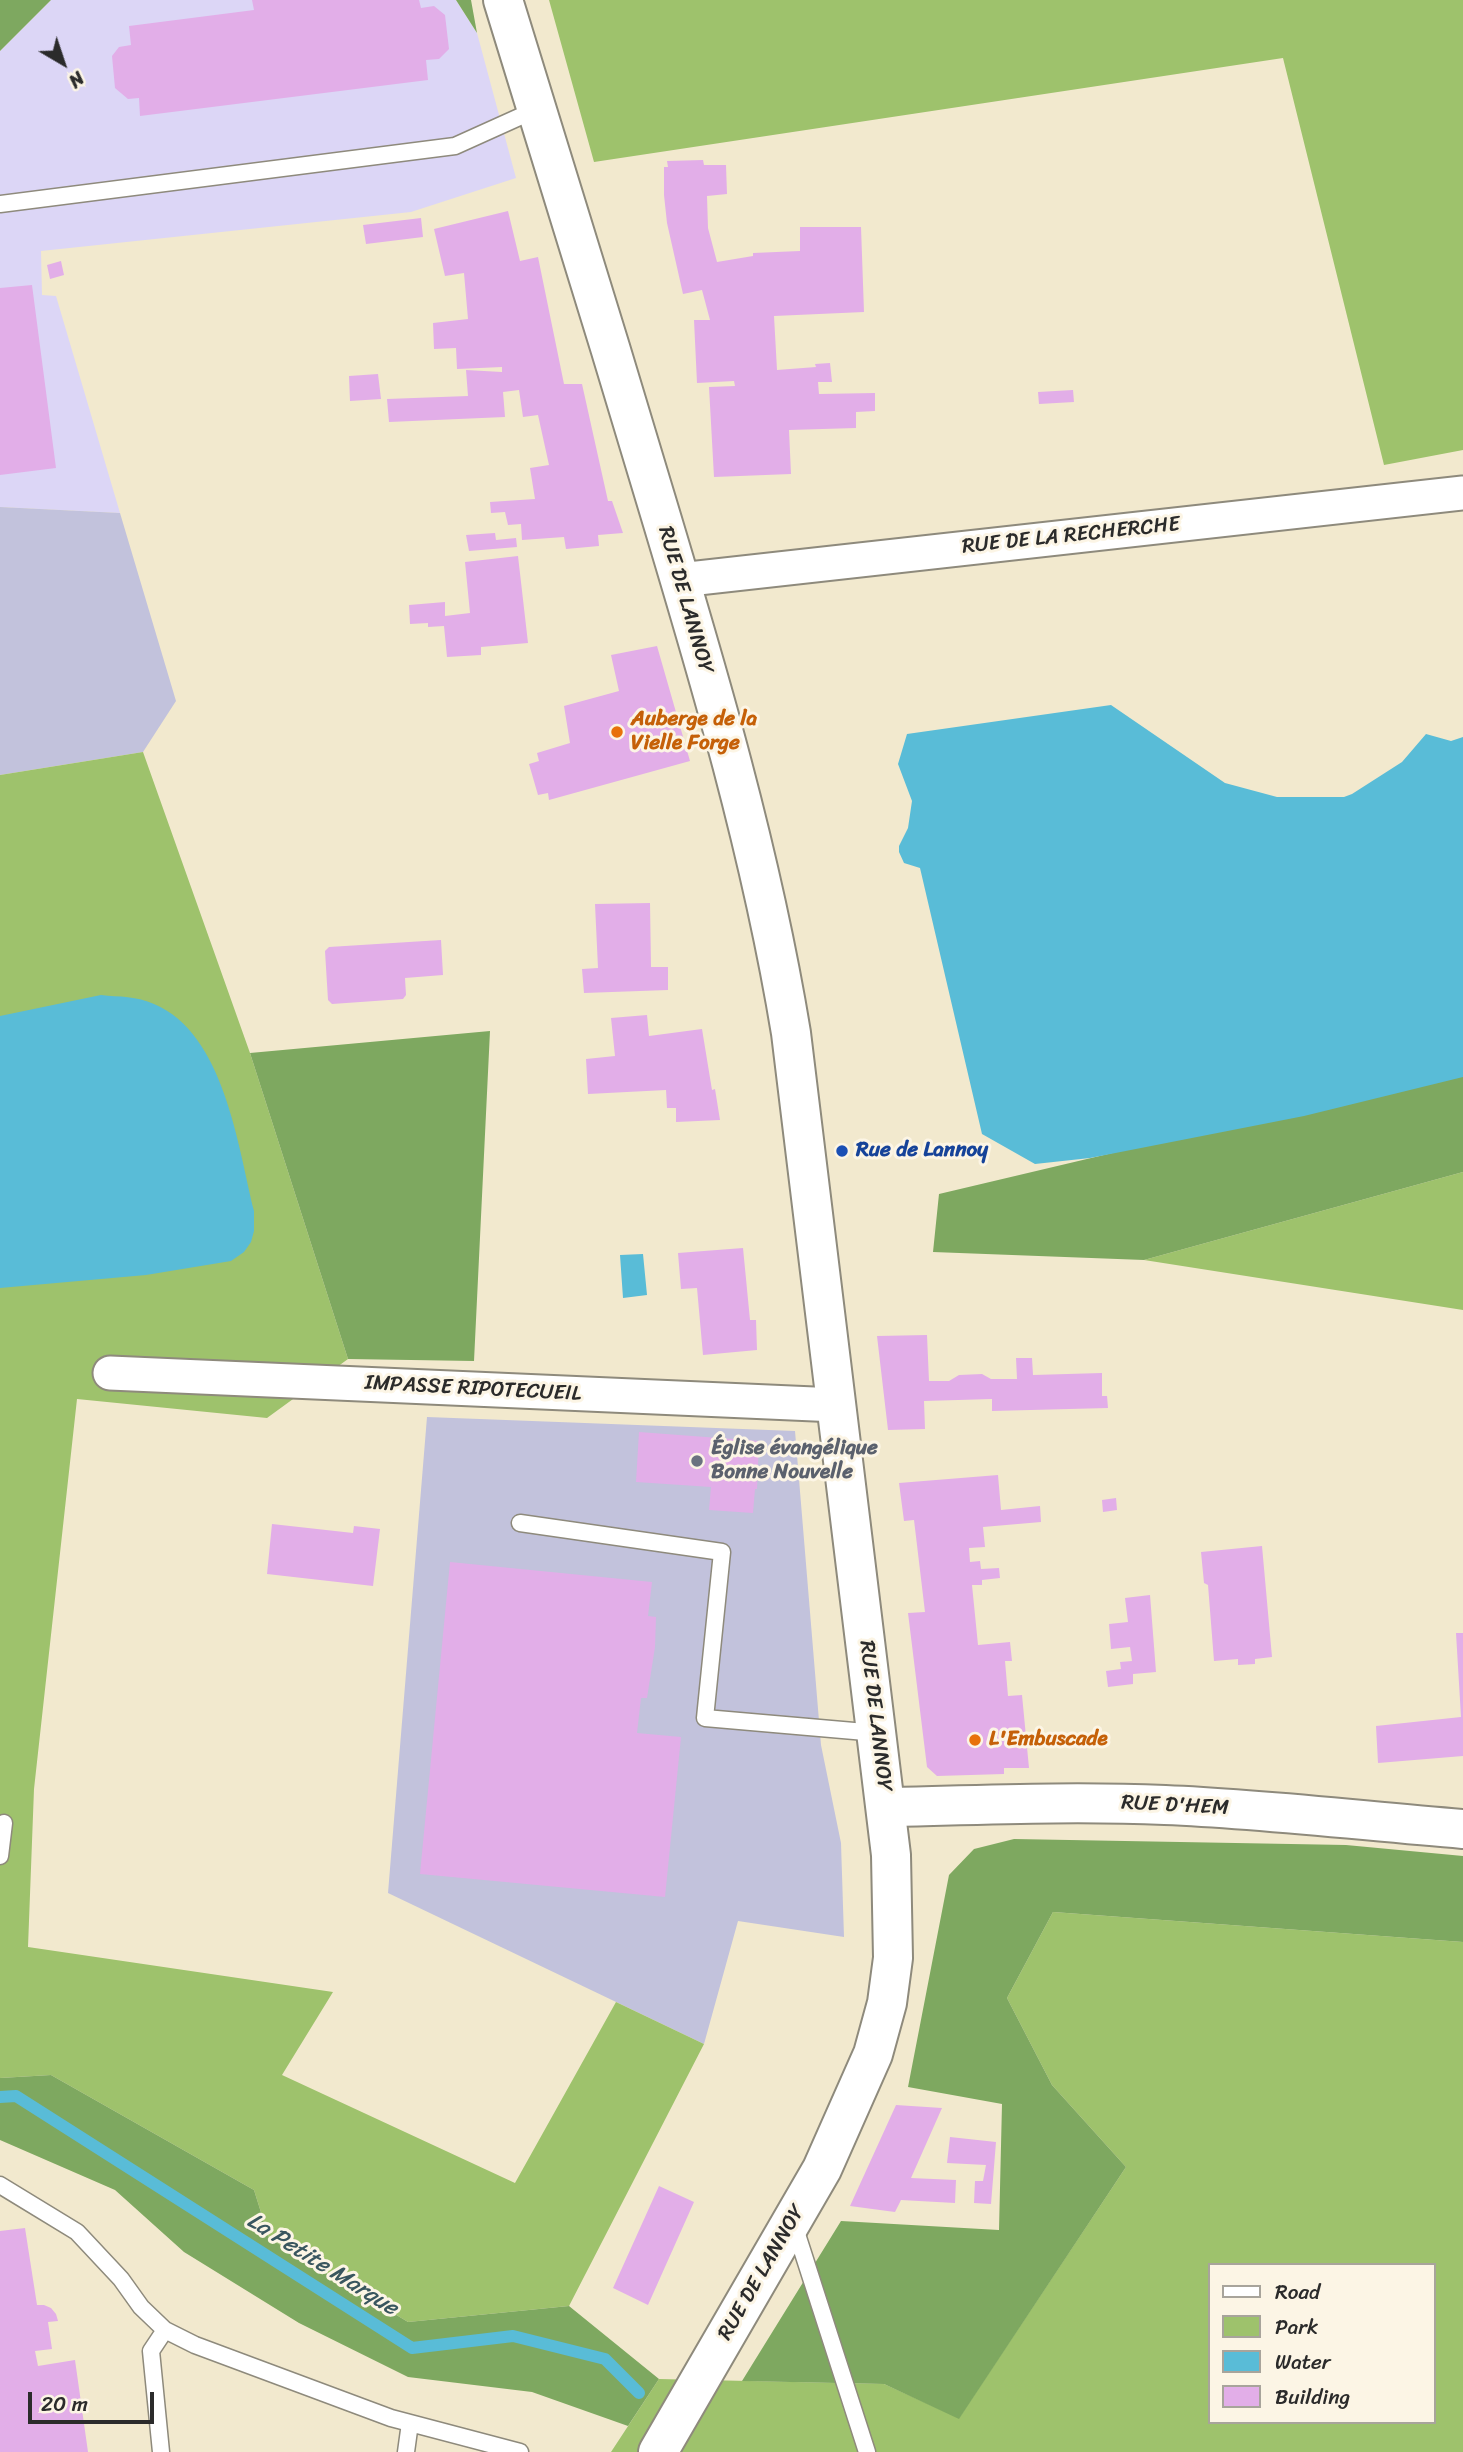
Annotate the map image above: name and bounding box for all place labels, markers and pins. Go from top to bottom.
place label: Auberge de la Vielle Forge [631,707,757,757]
marker: Auberge de la Vielle Forge [609,724,625,740]
place label: Rue de Lannoy [856,1138,988,1164]
marker: Rue de Lannoy [834,1143,850,1159]
place label: Église évangélique Bonne Nouvelle [711,1436,878,1486]
marker: Église évangélique Bonne Nouvelle [689,1453,705,1469]
place label: L'Embuscade [989,1727,1108,1753]
marker: L'Embuscade [967,1732,983,1748]

